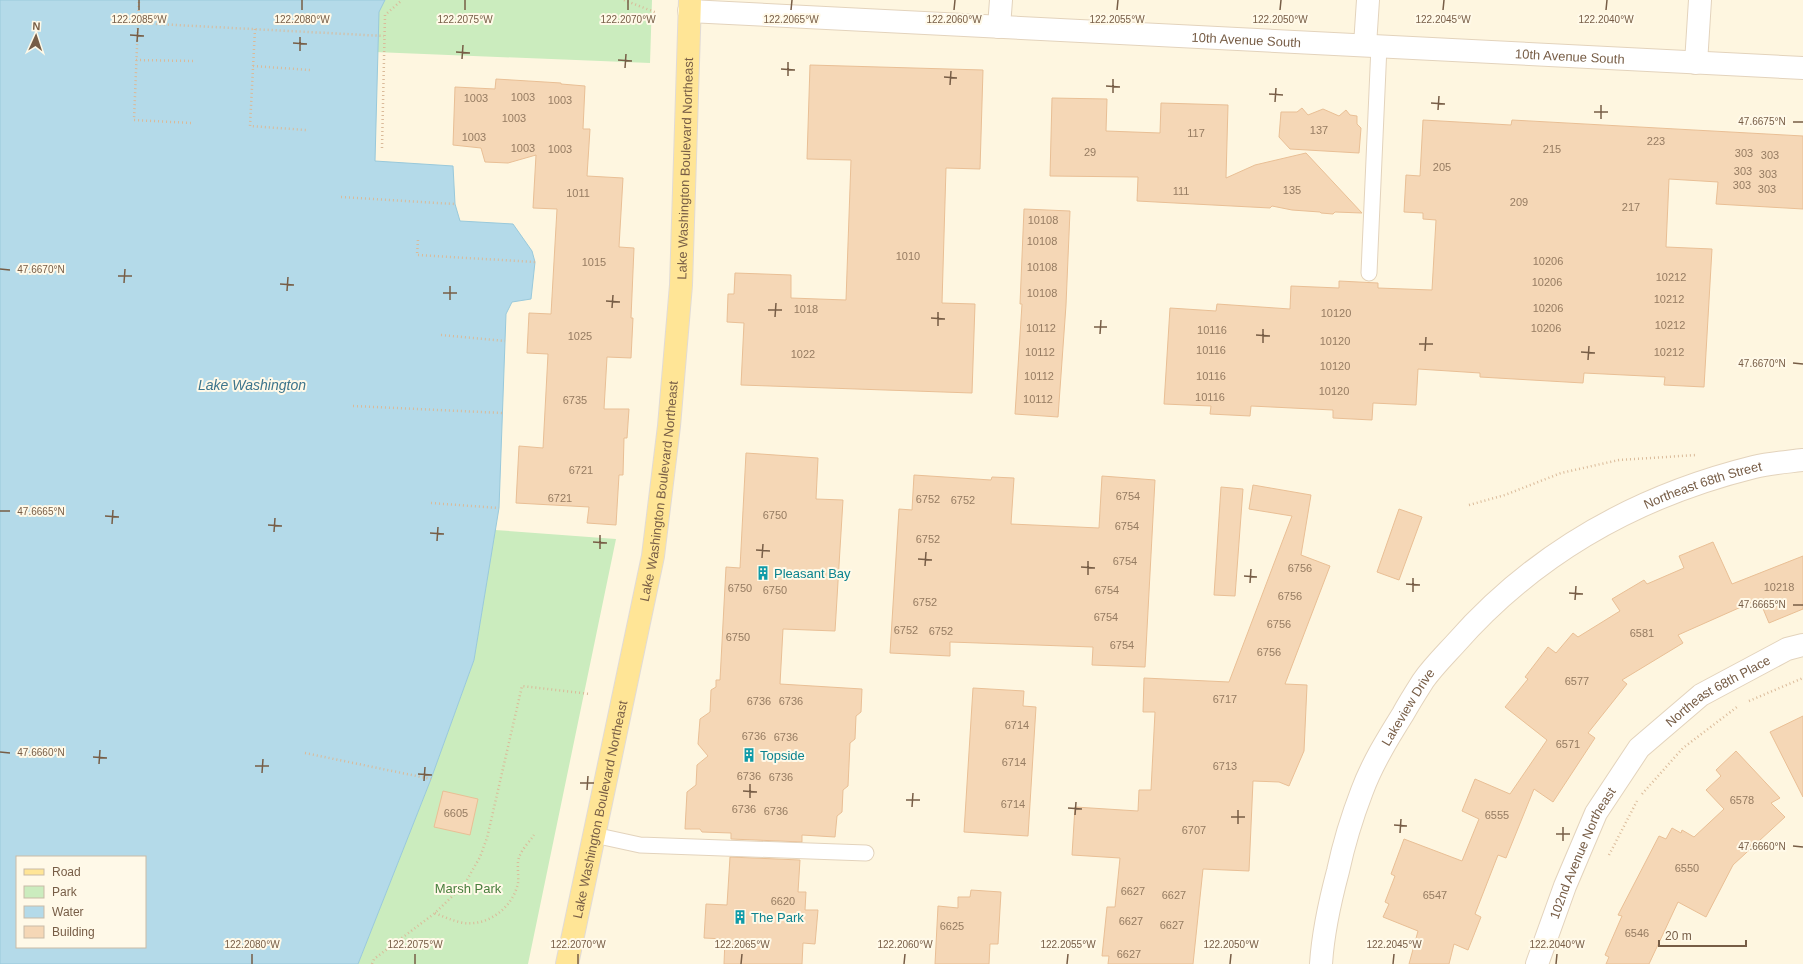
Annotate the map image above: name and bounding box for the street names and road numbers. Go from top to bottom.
street label: 10th Avenue South [1191,30,1301,50]
street label: 10th Avenue South [1515,46,1625,67]
street label: Lake Washington Boulevard Northeast [674,57,696,280]
street label: Lake Washington Boulevard Northeast [637,380,681,603]
street label: Northeast 68th Street [1641,458,1763,512]
street label: Northeast 68th Place [1663,652,1773,730]
street label: Lakeview Drive [1378,666,1438,748]
street label: Lake Washington Boulevard Northeast [570,699,630,920]
street label: 102nd Avenue Northeast [1547,784,1619,921]

